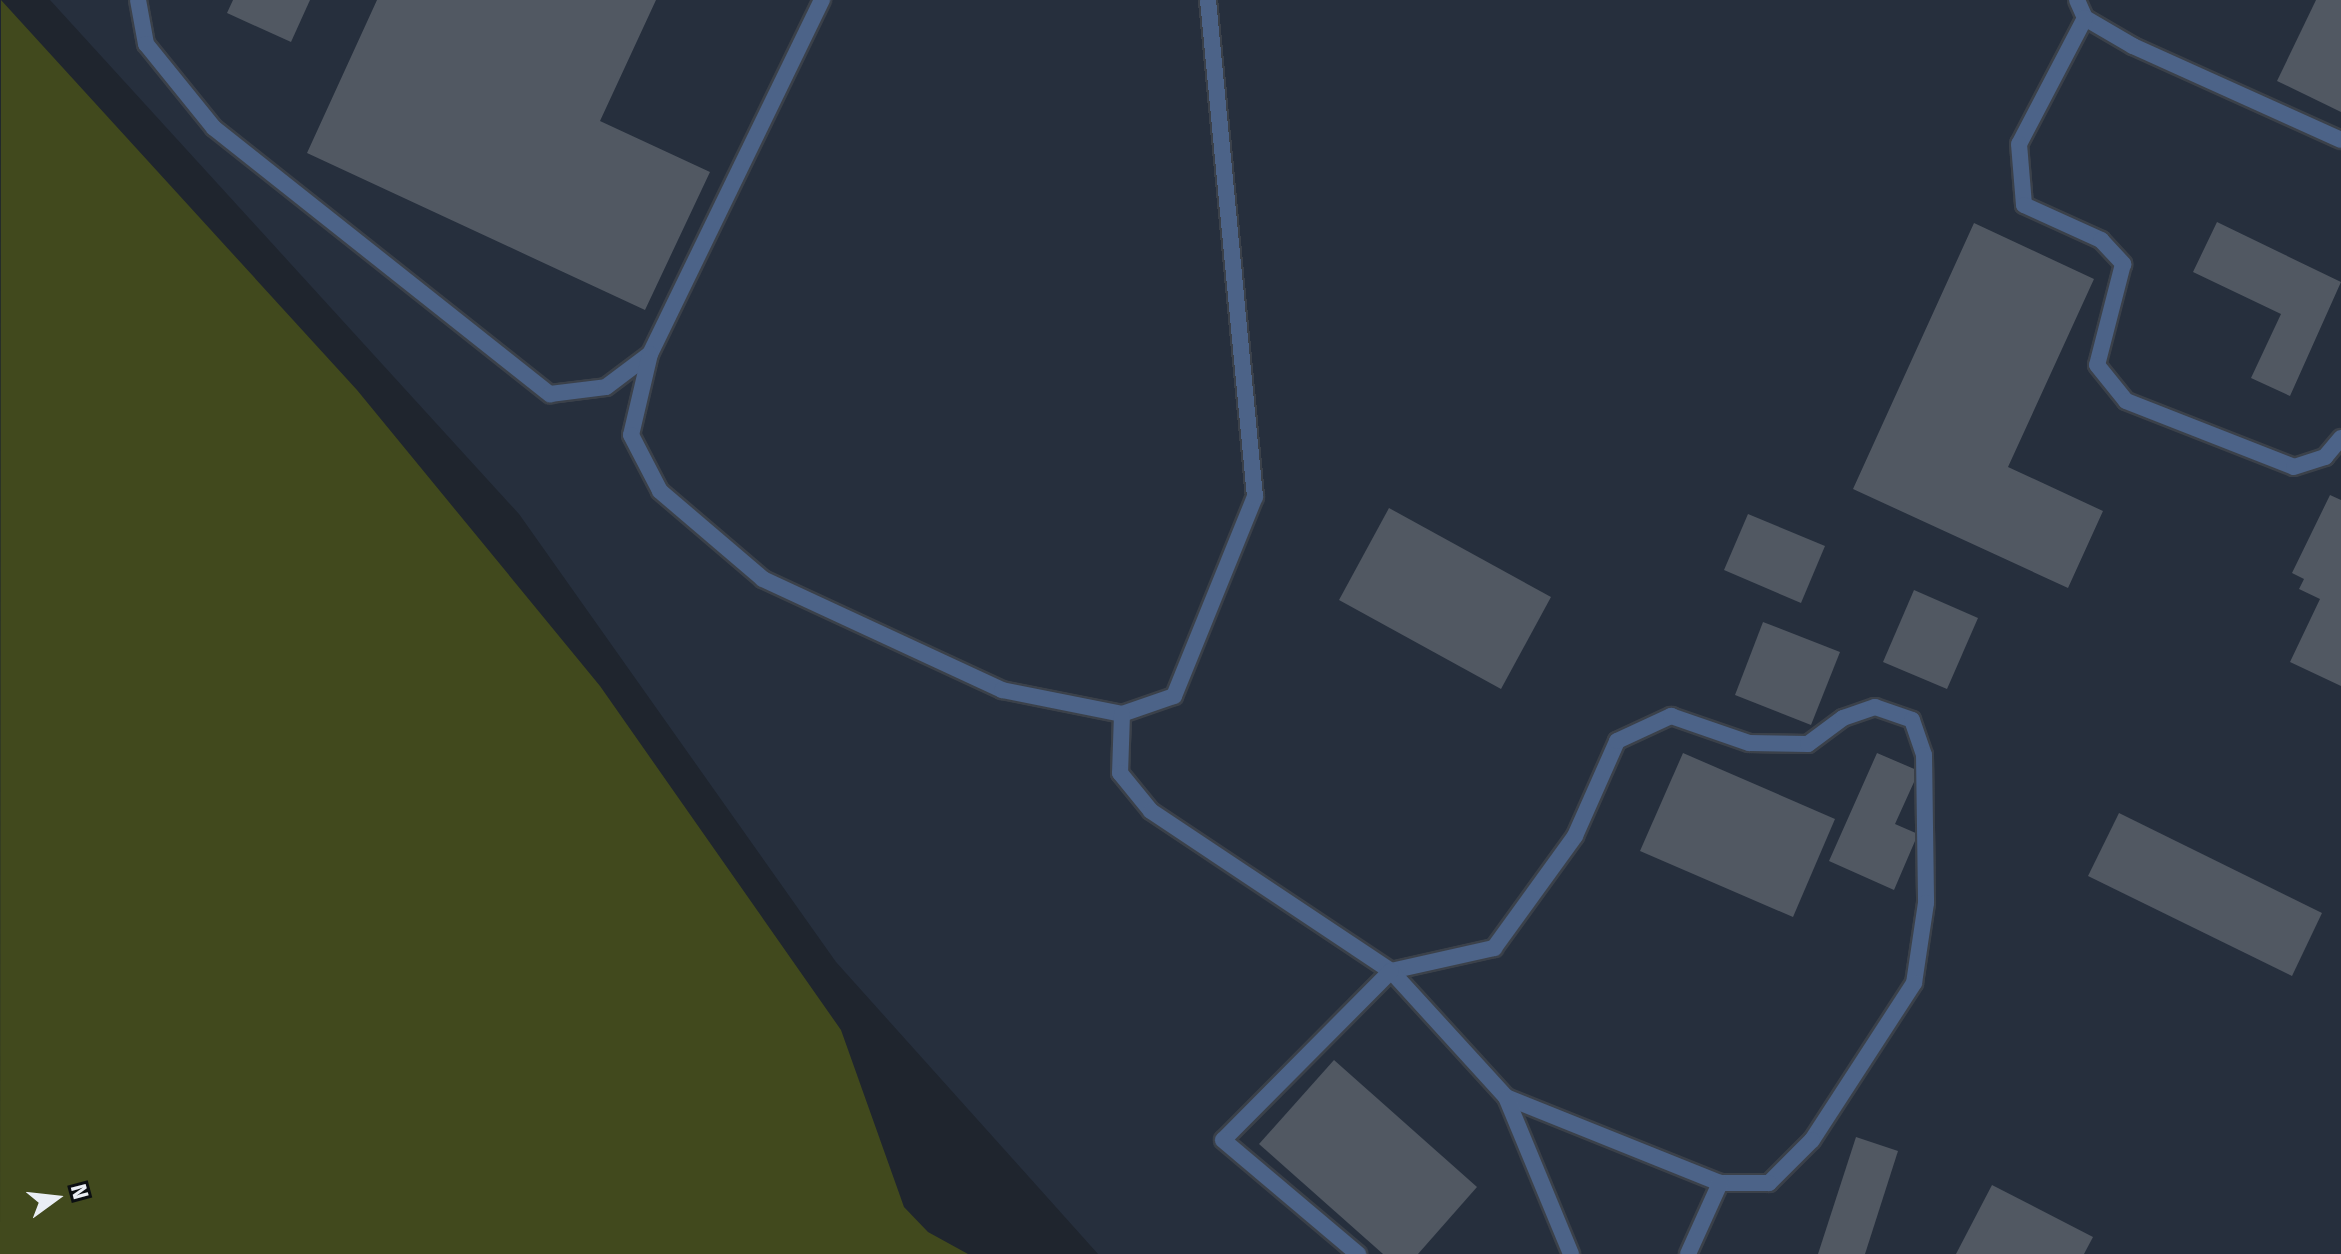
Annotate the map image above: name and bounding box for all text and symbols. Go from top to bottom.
north arrow [16,1158,96,1238]
text: N [65,1181,95,1202]

